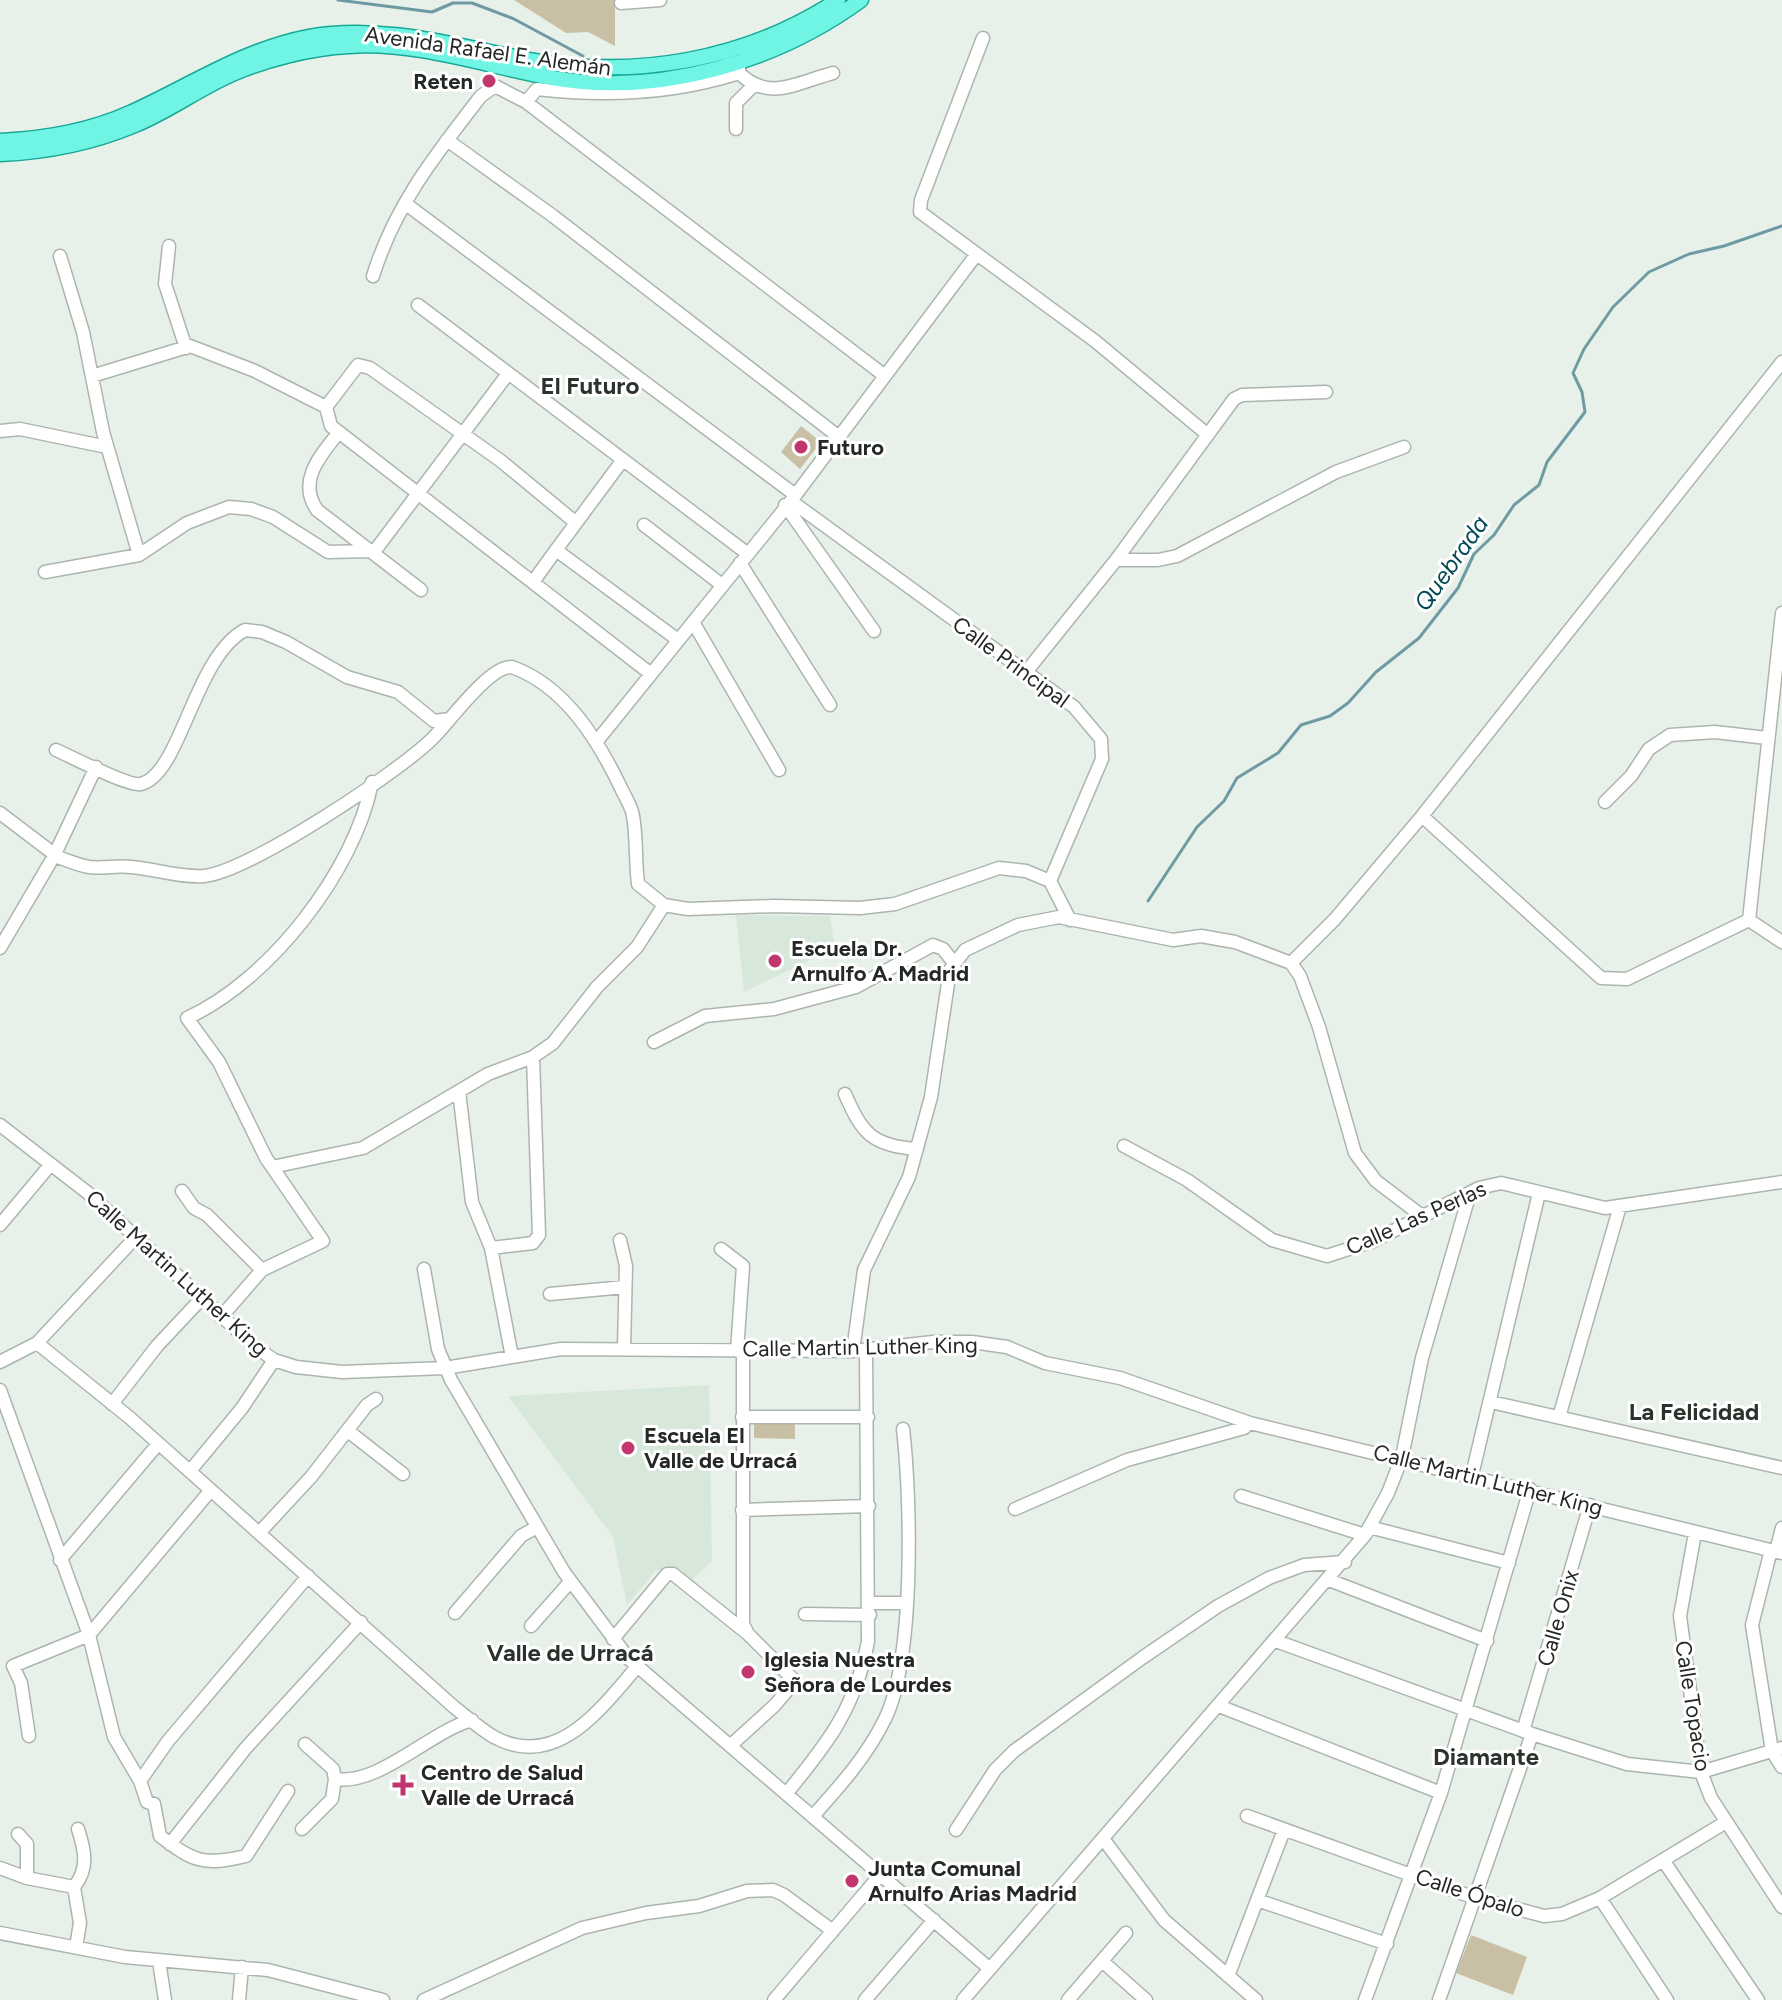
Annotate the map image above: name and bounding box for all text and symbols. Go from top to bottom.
street label: Avenida Rafael E. Alemán [363,20,613,82]
place label: Reten [413,68,473,95]
marker: Reten [480,72,498,90]
district label: El Futuro [541,371,639,400]
place label: Futuro [817,434,884,461]
marker: Futuro [792,438,810,456]
water label: Quebrada [1408,510,1494,616]
street label: Calle Principal [947,611,1075,713]
place label: Escuela Dr. Arnulfo A. Madrid [791,935,969,987]
marker: Escuela Dr. Arnulfo A. Madrid [766,952,784,970]
street label: Calle Las Perlas [1342,1175,1490,1261]
street label: Calle Martin Luther King [80,1184,274,1362]
street label: Calle Martin Luther King [742,1331,978,1363]
district label: La Felicidad [1629,1397,1759,1426]
place label: Escuela El Valle de Urracá [644,1422,797,1474]
street label: Calle Martin Luther King [1370,1438,1606,1522]
marker: Escuela El Valle de Urracá [619,1439,637,1457]
street label: Calle Onix [1531,1566,1585,1669]
district label: Valle de Urracá [487,1638,653,1667]
street label: Calle Topacio [1669,1639,1717,1773]
place label: Iglesia Nuestra Señora de Lourdes [764,1646,952,1698]
marker: Iglesia Nuestra Señora de Lourdes [739,1663,757,1681]
district label: Diamante [1433,1742,1539,1771]
place label: Centro de Salud Valle de Urracá [421,1759,583,1811]
marker: Centro de Salud Valle de Urracá [392,1774,414,1796]
place label: Junta Comunal Arnulfo Arias Madrid [868,1855,1077,1907]
street label: Calle Ópalo [1412,1863,1528,1923]
marker: Junta Comunal Arnulfo Arias Madrid [843,1872,861,1890]

